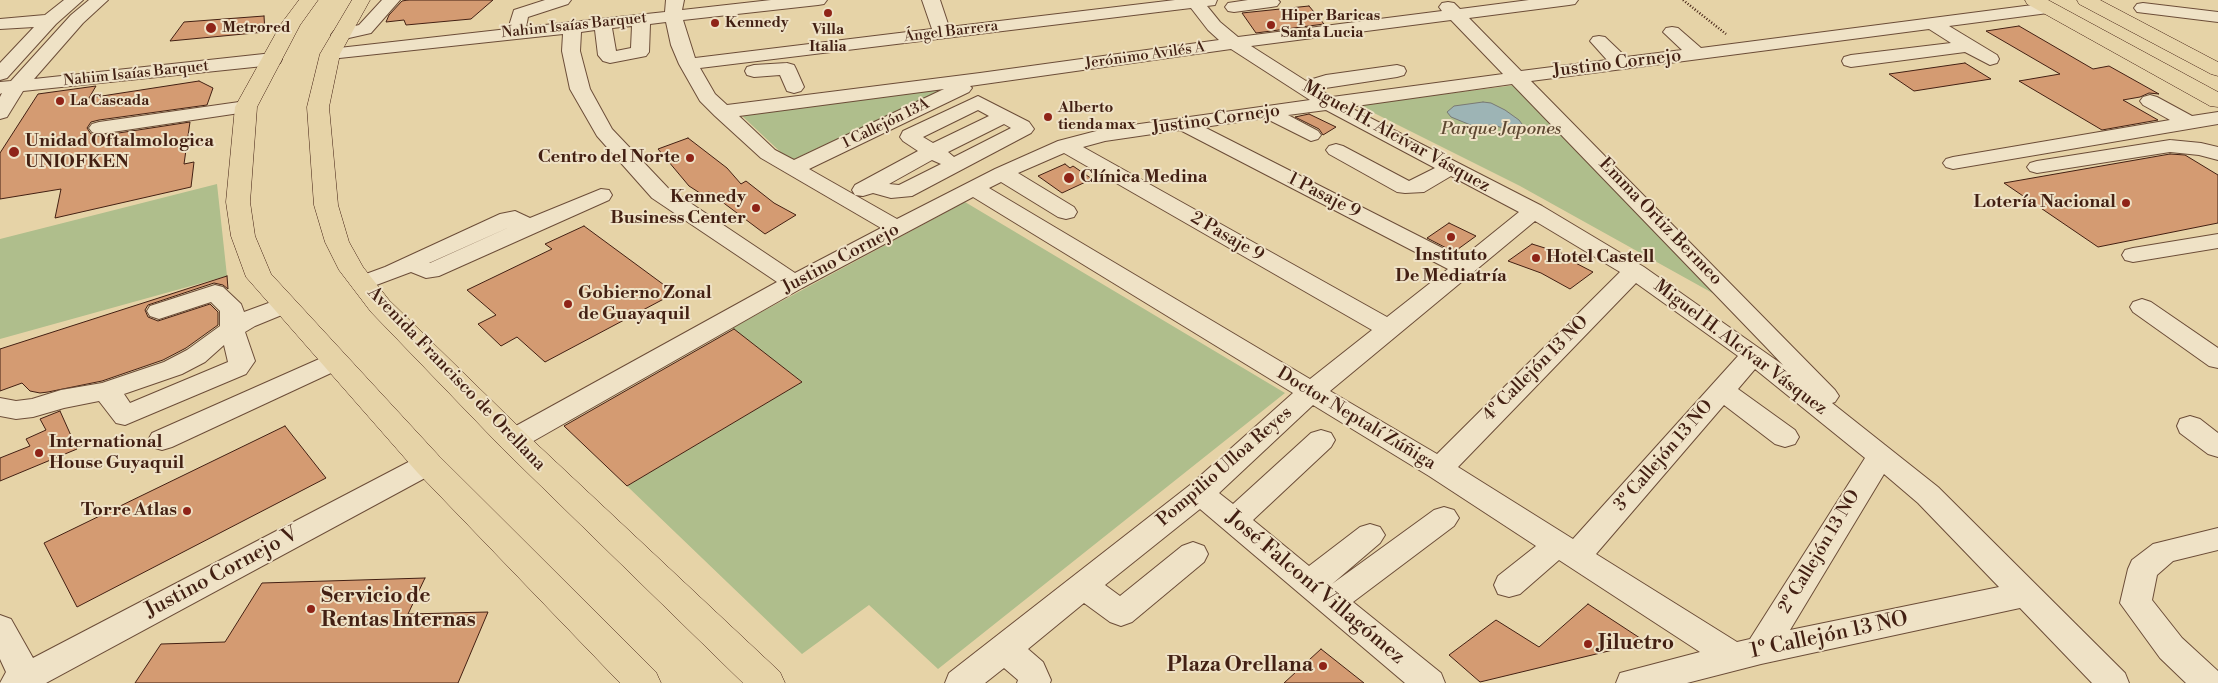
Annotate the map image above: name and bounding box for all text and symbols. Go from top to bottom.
marker: Villa Italia [822,7,834,19]
place label: Hiper Baricas Santa Lucia [1281,7,1380,42]
street label: Nahim Isaías Barquet [501,9,647,43]
place label: Kennedy [725,14,788,32]
marker: Kennedy [709,17,721,29]
street label: Ángel Barrera [903,17,999,47]
place label: Metrored [222,19,291,37]
marker: Hiper Baricas Santa Lucia [1265,19,1277,31]
marker: Metrored [204,21,218,35]
place label: Villa Italia [809,21,847,56]
street label: Jerónimo Avilés A [1084,39,1206,73]
street label: Justino Cornejo [1552,45,1682,83]
street label: Nahim Isaías Barquet [63,57,209,91]
street label: Miguel H. Alcívar Vásquez [1298,76,1494,198]
place label: La Cascada [70,92,149,110]
marker: La Cascada [54,95,66,107]
street label: 1 Callejón 13A [840,95,932,153]
place label: Alberto tienda max [1058,99,1136,134]
street label: Justino Cornejo [1150,100,1282,140]
marker: Alberto tienda max [1042,111,1054,123]
park label: Parque Japones [1441,119,1561,141]
place label: Unidad Oftalmologica UNIOFKEN [25,131,214,173]
marker: Unidad Oftalmologica UNIOFKEN [7,145,21,159]
place label: Centro del Norte [538,147,680,169]
marker: Centro del Norte [684,152,696,164]
street label: Emma Ortiz Bermeo [1594,154,1726,290]
place label: Clínica Medina [1080,167,1207,189]
street label: 1 Pasaje 9 [1284,169,1364,223]
marker: Clínica Medina [1062,171,1076,185]
place label: Kennedy Business Center [610,187,746,230]
place label: Lotería Nacional [1973,192,2116,214]
marker: Lotería Nacional [2120,197,2132,209]
marker: Kennedy Business Center [750,202,762,214]
street label: 2 Pasaje 9 [1187,207,1267,267]
street label: Justino Cornejo [779,219,903,299]
marker: Instituto De Mediatría [1445,231,1457,243]
place label: Instituto De Mediatría [1395,245,1507,288]
place label: Hotel Castell [1546,247,1655,269]
marker: Hotel Castell [1530,252,1542,264]
street label: Miguel H. Alcívar Vásquez [1649,276,1831,420]
street label: Avenida Francisco de Orellana [362,283,550,475]
place label: Gobierno Zonal de Guayaquil [578,283,712,326]
marker: Gobierno Zonal de Guayaquil [562,298,574,310]
street label: 4º Callejón 13 NO [1479,312,1593,426]
street label: Doctor Neptalí Zúñiga [1273,363,1439,475]
street label: 3º Callejón 13 NO [1610,396,1718,516]
street label: Pompilio Ulloa Reyes [1153,402,1297,532]
place label: International House Guyaquil [49,432,184,474]
marker: International House Guyaquil [33,447,45,459]
street label: 2º Callejón 13 NO [1775,486,1865,618]
place label: Torre Atlas [81,500,177,522]
marker: Torre Atlas [181,505,193,517]
street label: José Falconí Villagómez [1220,506,1410,670]
street label: Justino Cornejo V [141,522,303,624]
place label: Servicio de Rentas Internas [321,584,476,634]
marker: Servicio de Rentas Internas [305,603,317,615]
street label: 1º Callejón 13 NO [1748,607,1910,665]
place label: Jiluetro [1598,631,1674,657]
marker: Jiluetro [1582,638,1594,650]
place label: Plaza Orellana [1167,653,1313,679]
marker: Plaza Orellana [1317,660,1329,672]

